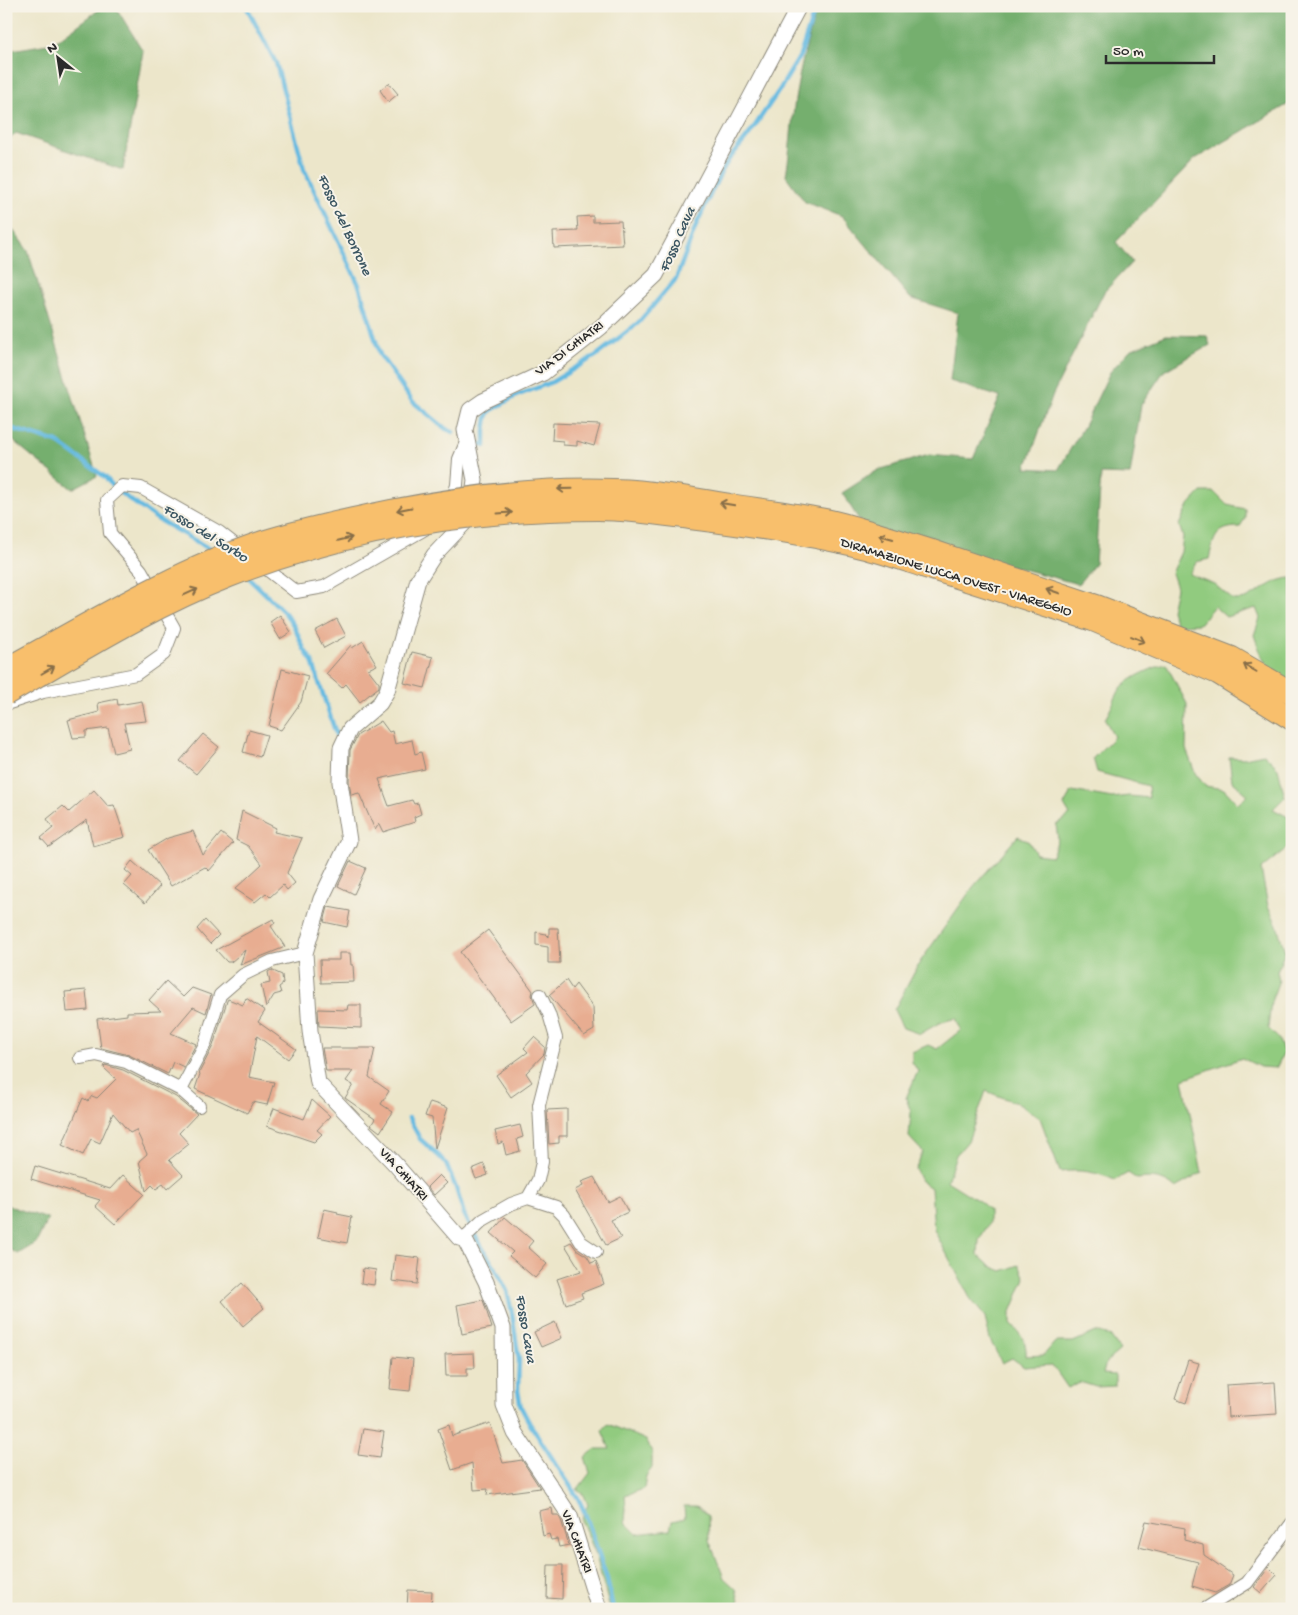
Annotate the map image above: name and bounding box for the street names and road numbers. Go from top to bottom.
street label: VIA DI CHIATRI [531,318,608,381]
street label: DIRAMAZIONE LUCCA OVEST - VIAREGGIO [837,534,1074,621]
street label: VIA CHIATRI [374,1144,431,1205]
street label: VIA CHIATRI [556,1507,596,1576]

